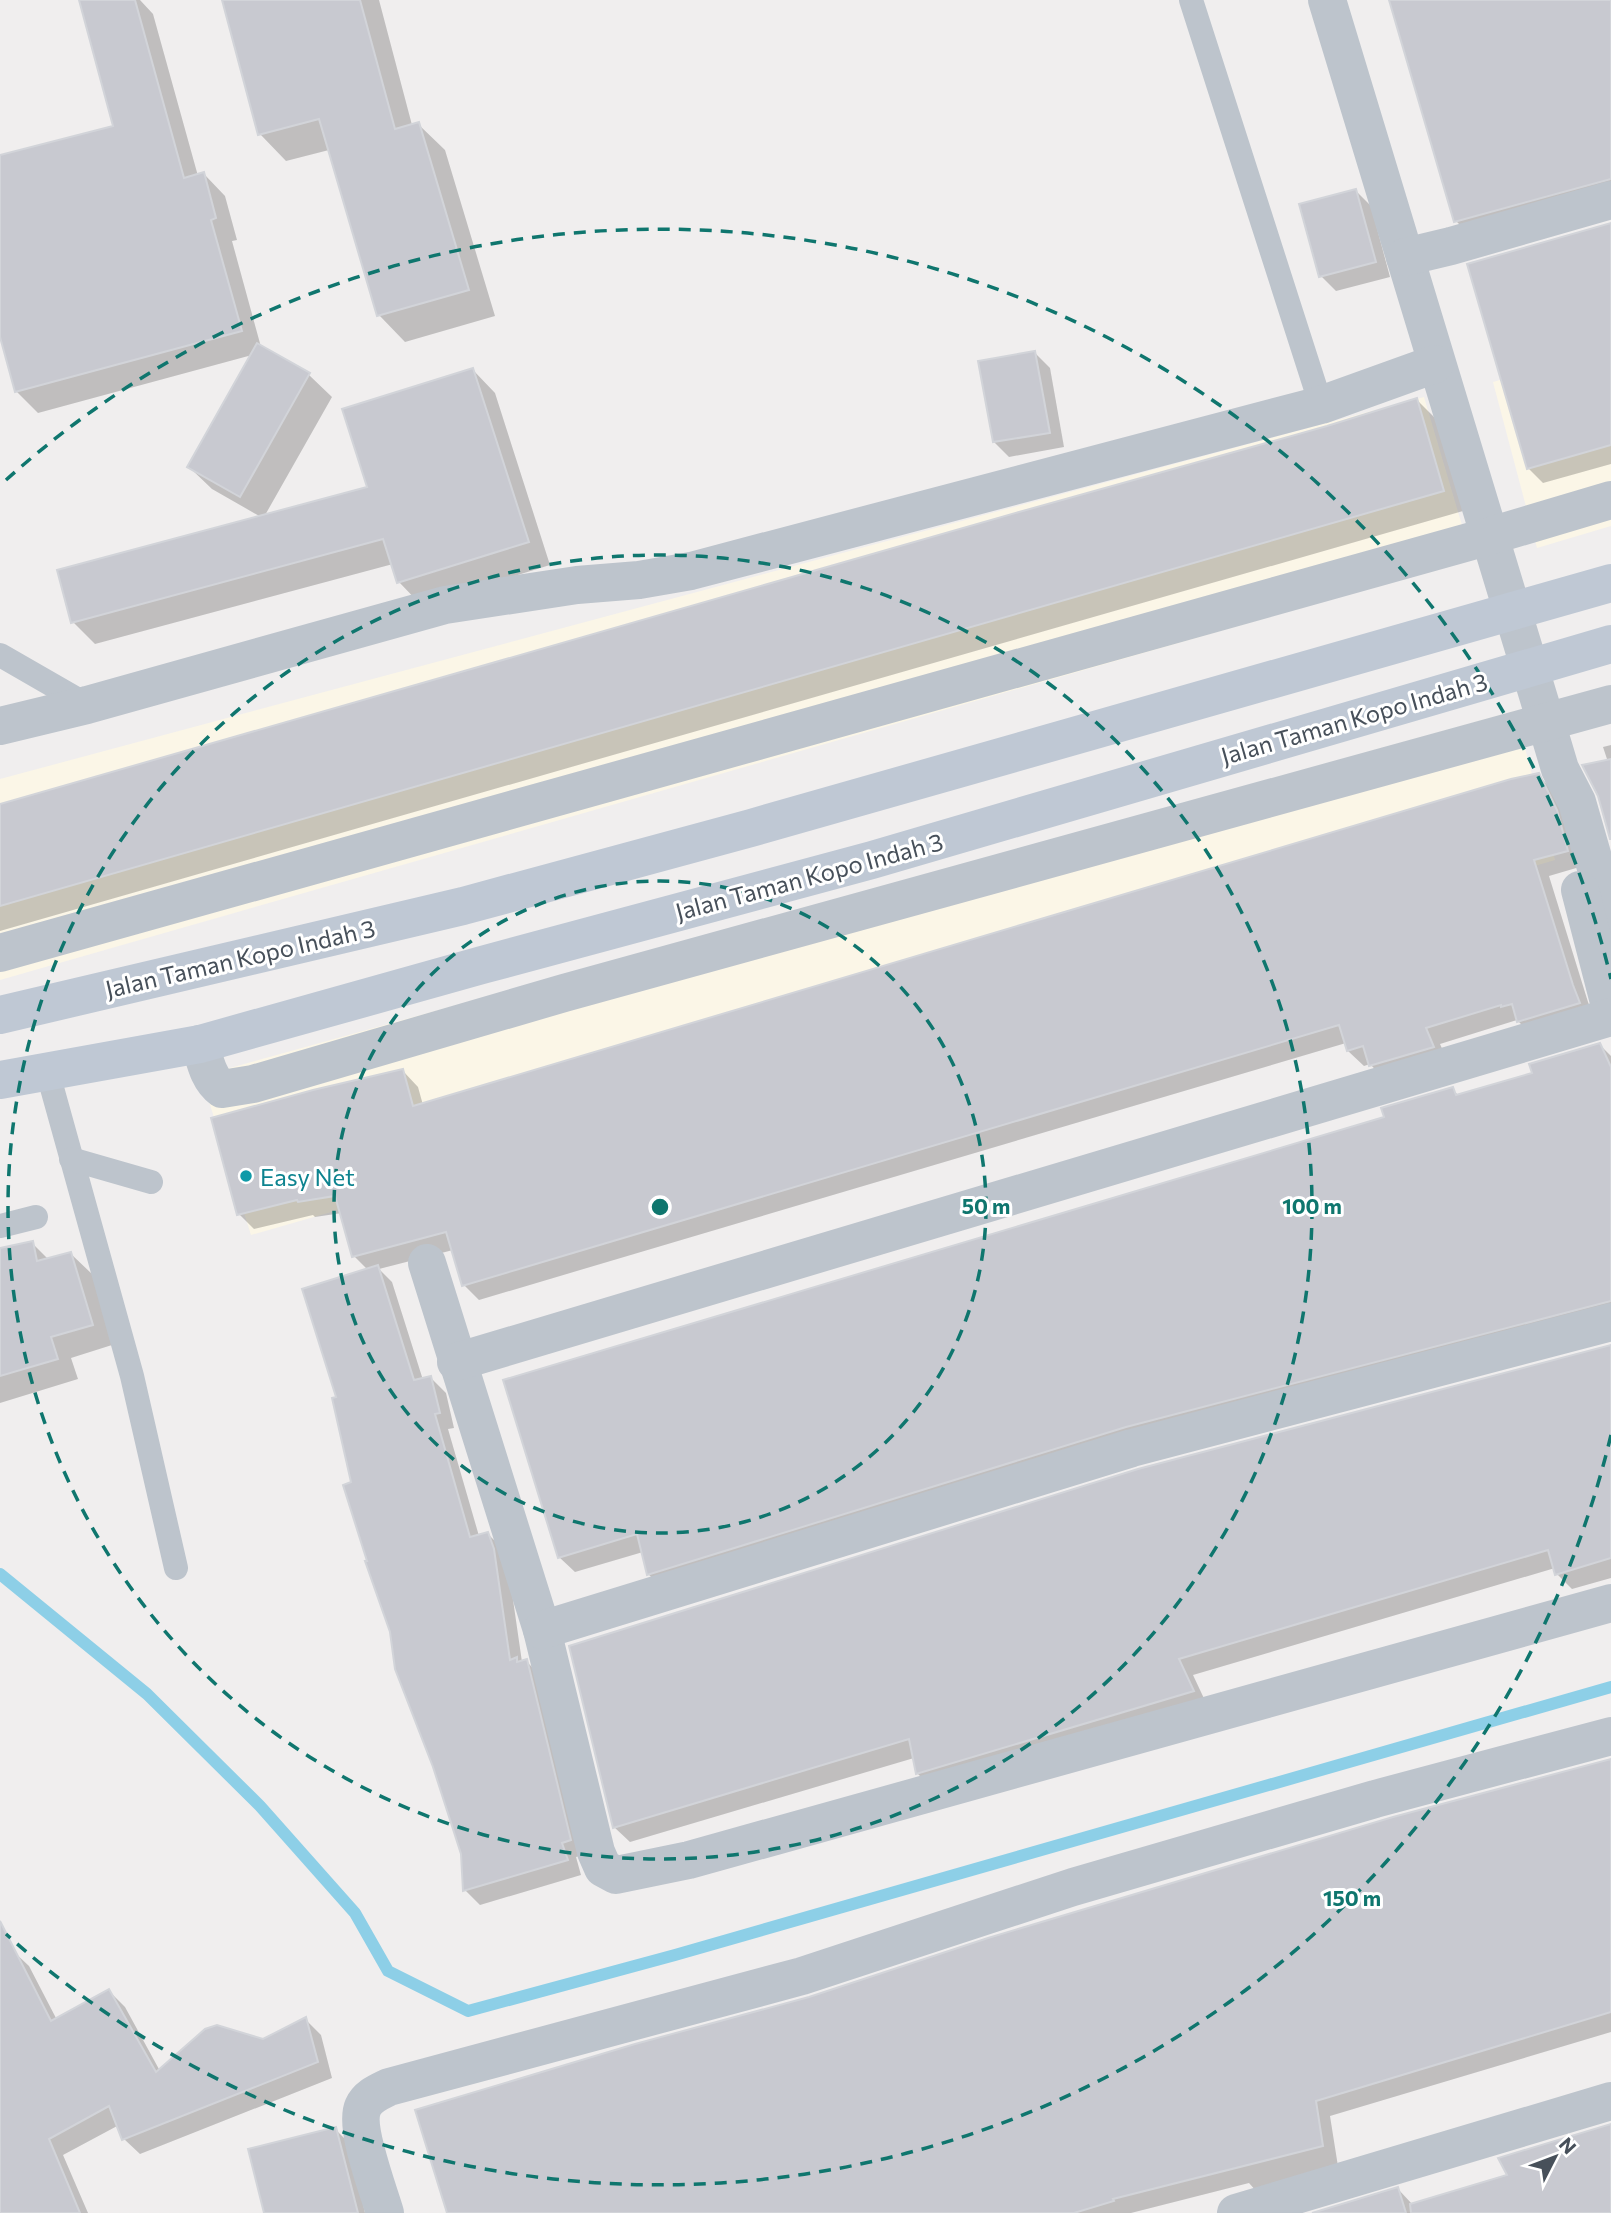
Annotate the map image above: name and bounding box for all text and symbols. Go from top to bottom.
street label: Jalan Taman Kopo Indah 3 [1217,666,1491,770]
street label: Jalan Taman Kopo Indah 3 [672,826,946,926]
street label: Jalan Taman Kopo Indah 3 [102,913,378,1003]
place label: Easy Net [260,1162,355,1191]
marker: Easy Net [238,1168,254,1184]
text: 50 m [962,1193,1010,1218]
text: 100 m [1282,1193,1342,1218]
centre of rings [648,1195,672,1219]
text: 150 m [1323,1885,1381,1910]
north arrow [1520,2122,1590,2192]
text: N [1555,2132,1581,2158]

